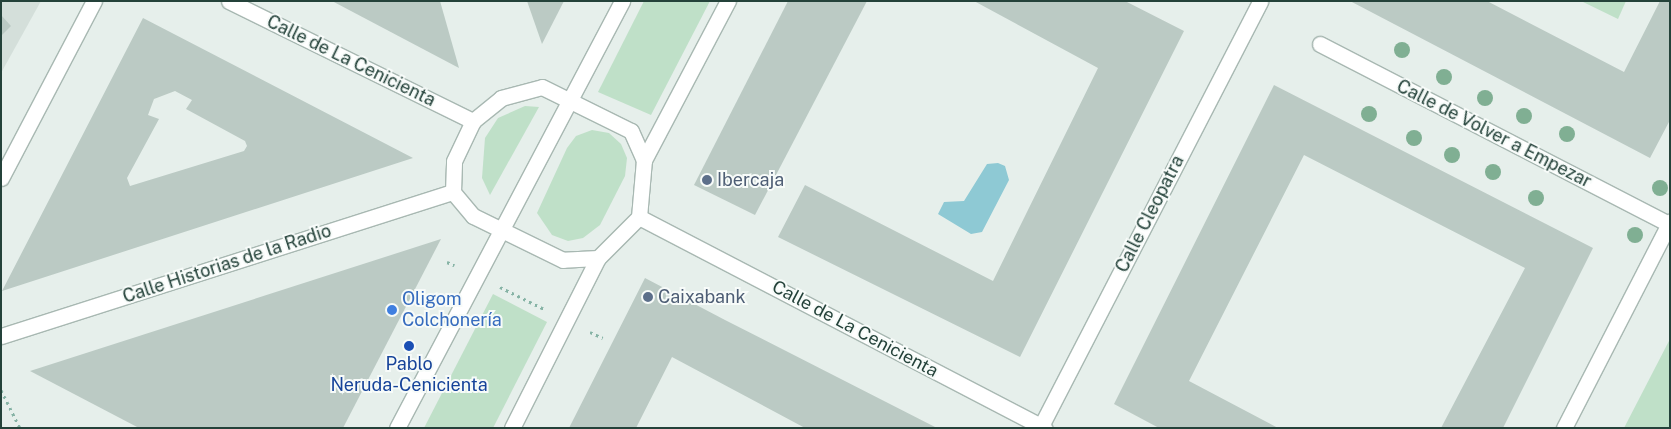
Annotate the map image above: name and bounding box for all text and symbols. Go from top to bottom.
street label: Calle de La Cenicienta [263,11,439,111]
street label: Calle de Volver a Empezar [1393,75,1595,193]
street label: Calle Cleopatra [1111,152,1189,276]
place label: Ibercaja [717,169,784,191]
marker: Ibercaja [701,174,713,186]
street label: Calle Historias de la Radio [120,220,334,308]
street label: Calle de La Cenicienta [768,276,942,382]
place label: Caixabank [658,286,745,308]
place label: Oligom Colchonería [402,289,502,332]
marker: Caixabank [642,291,654,303]
marker: Oligom Colchonería [386,304,398,316]
marker: Pablo Neruda-Cenicienta [403,340,415,352]
place label: Pablo Neruda-Cenicienta [330,354,488,396]

